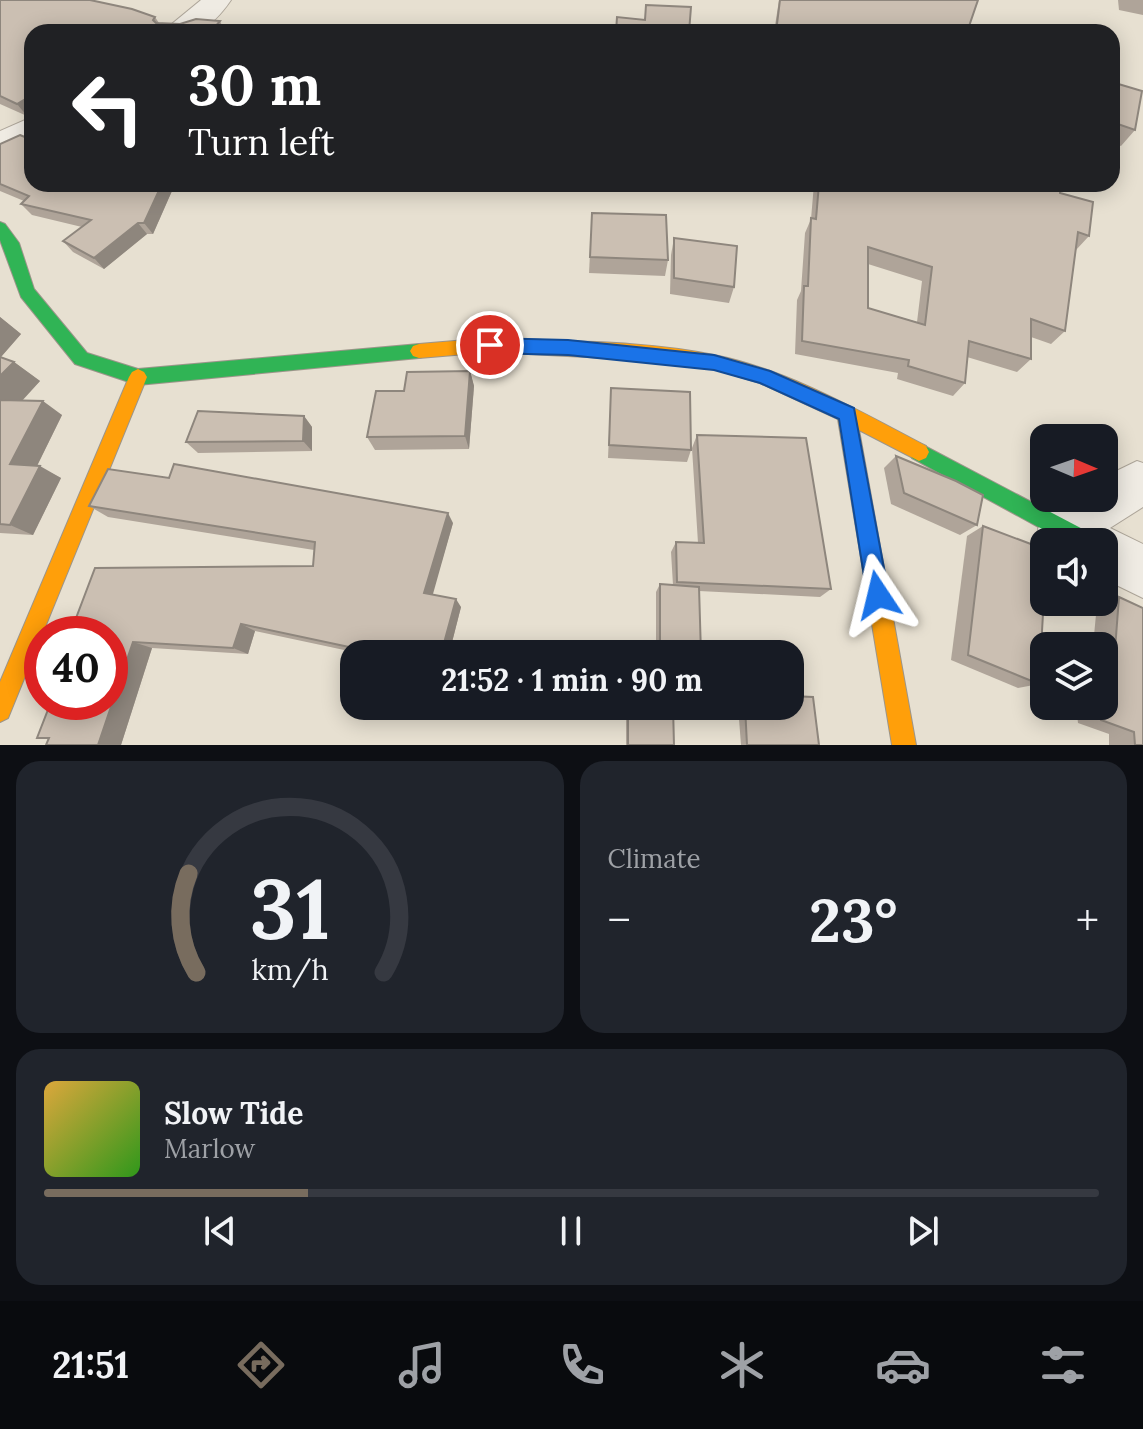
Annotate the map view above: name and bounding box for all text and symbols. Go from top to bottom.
text: 30 m [188,49,321,120]
icon: left [56,56,160,160]
text: Turn left [188,119,335,165]
pin [456,311,524,379]
icon: arrive [468,323,512,367]
north arrow [1030,424,1118,512]
map controls [1030,424,1118,720]
button: sound [1030,528,1118,616]
position arrow [836,553,920,637]
speed limit sign: 40 [24,616,128,720]
button: layers [1030,632,1118,720]
text: 21:52 · 1 min · 90 m [441,661,703,699]
text: Climate [608,842,701,875]
text: 31 [250,855,330,962]
text: 23° [809,882,898,958]
text: − [608,892,631,948]
text: + [1076,892,1099,948]
text: km/h [251,951,328,988]
text: Slow Tide [164,1094,303,1132]
text: Marlow [164,1132,255,1165]
icon: previous [198,1209,242,1253]
icon: pause [549,1209,593,1253]
icon: next [901,1209,945,1253]
icon: directions [233,1337,289,1393]
icon: music [394,1337,450,1393]
icon: phone [554,1337,610,1393]
icon: climate [714,1337,770,1393]
icon: car [875,1337,931,1393]
icon: filters [1035,1337,1091,1393]
text: 21:51 [52,1342,129,1388]

